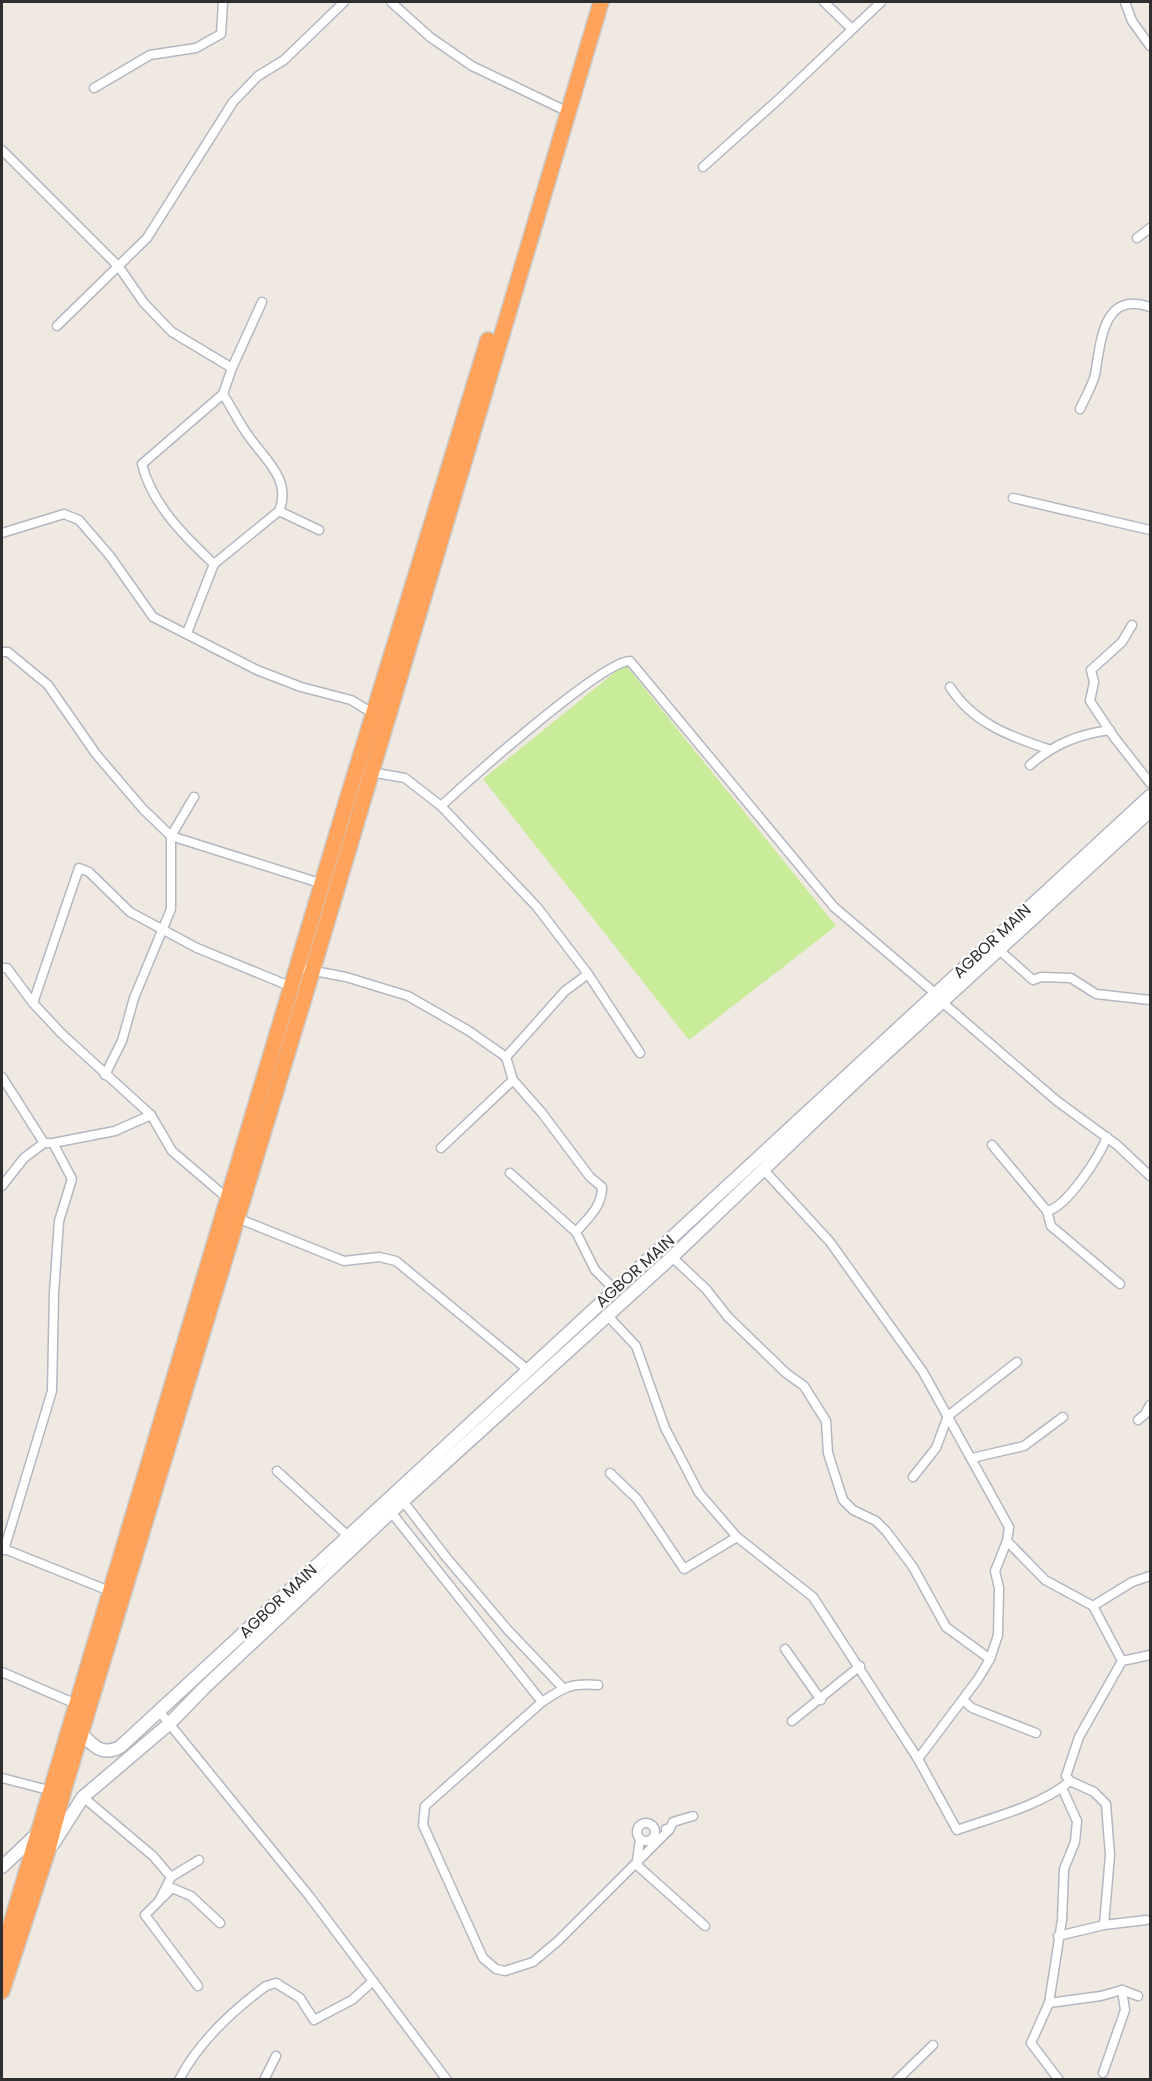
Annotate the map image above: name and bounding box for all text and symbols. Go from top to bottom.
street label: AGBOR MAIN [948,899,1036,983]
street label: AGBOR MAIN [590,1229,680,1313]
street label: AGBOR MAIN [234,1559,322,1643]

